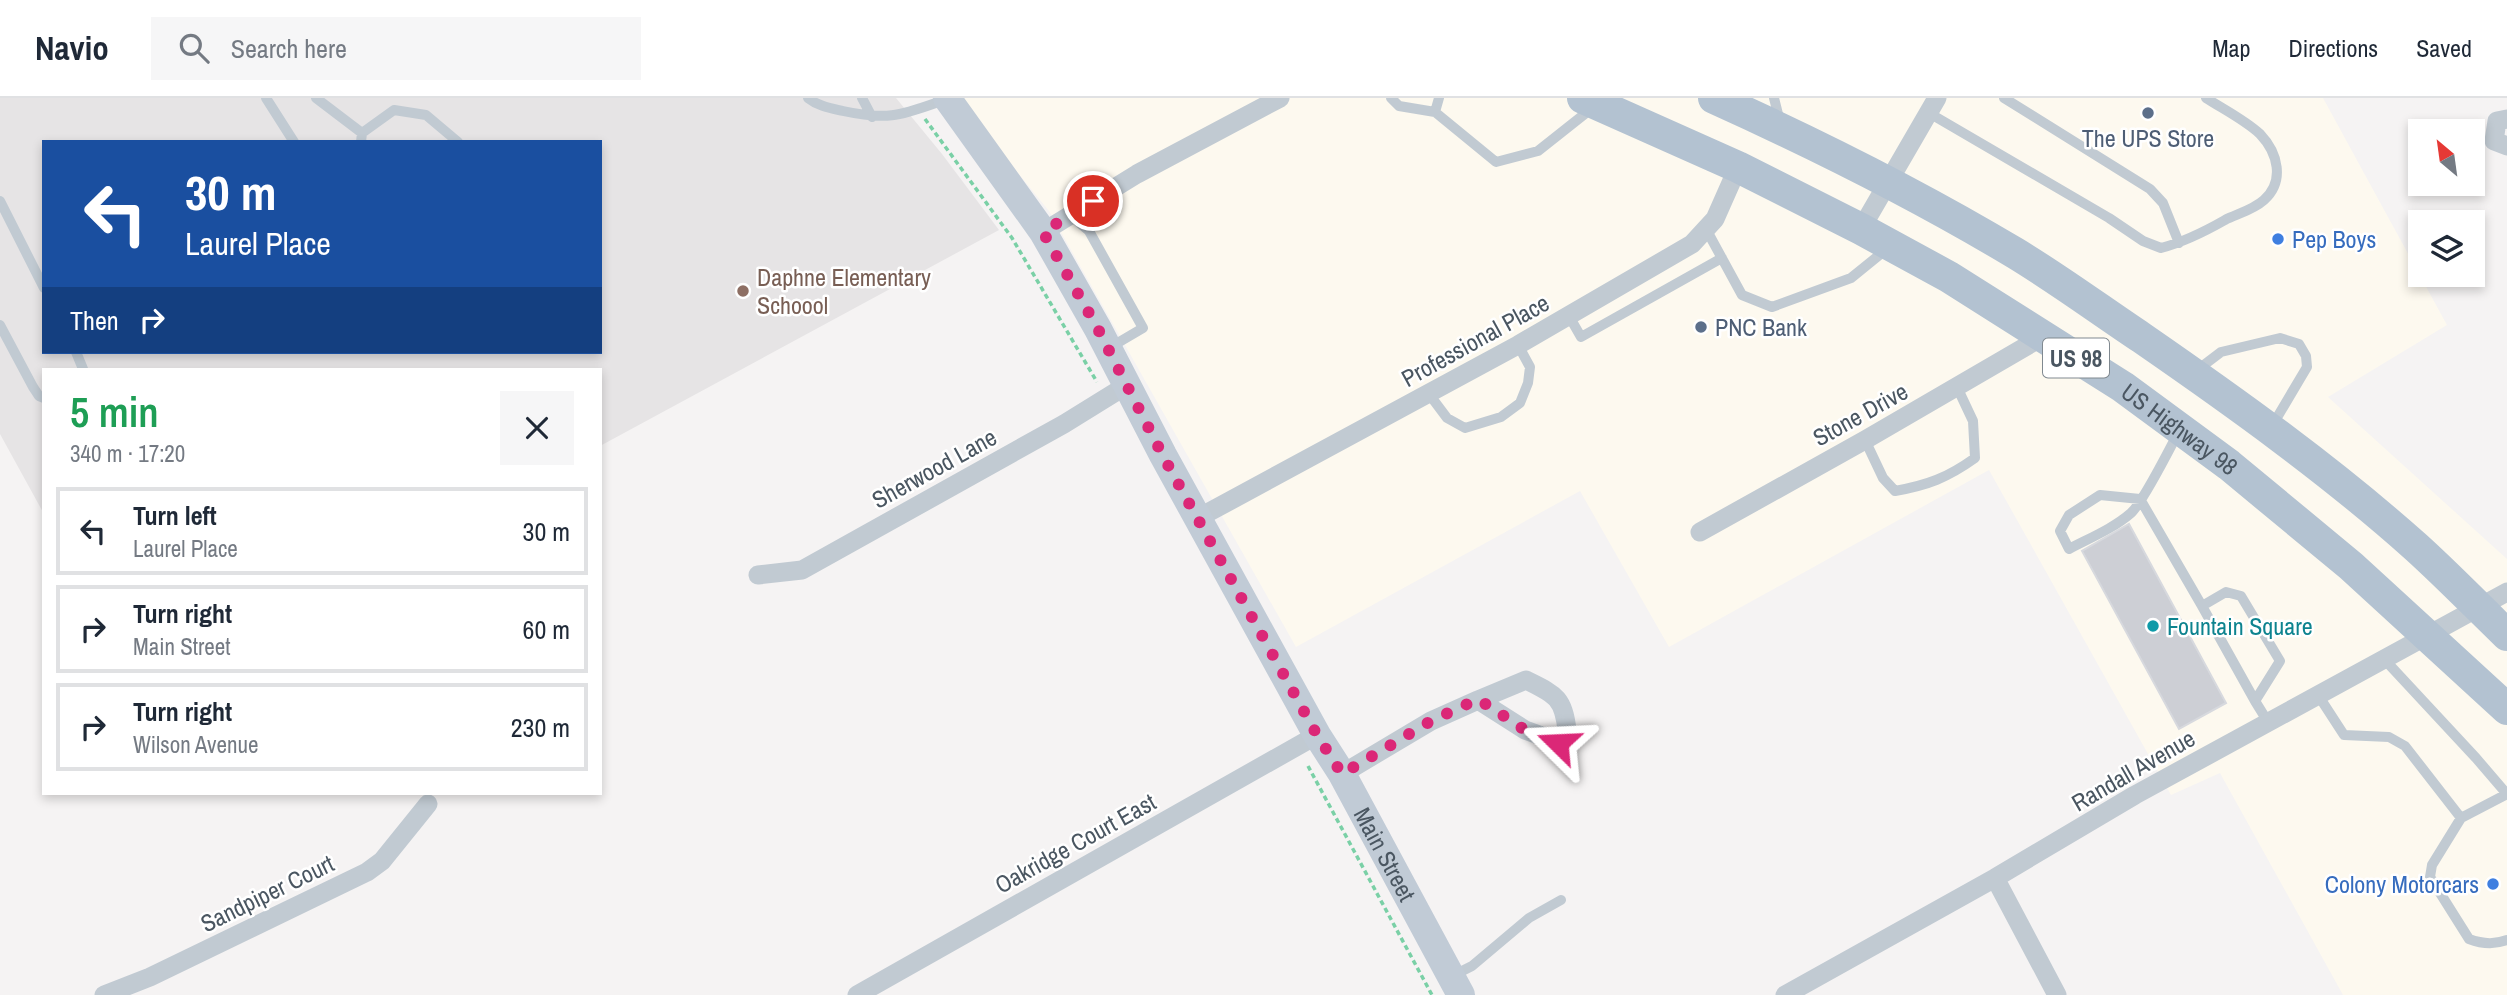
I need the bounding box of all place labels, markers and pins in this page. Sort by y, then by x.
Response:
marker: The UPS Store [2140,105,2156,121]
place label: The UPS Store [2082,122,2214,154]
pin [1063,171,1123,231]
place label: Pep Boys [2292,223,2376,255]
marker: Pep Boys [2270,231,2286,247]
place label: Daphne Elementary Schoool [757,261,931,321]
marker: Daphne Elementary Schoool [735,283,751,299]
place label: PNC Bank [1715,311,1807,343]
marker: PNC Bank [1693,319,1709,335]
place label: Fountain Square [2167,610,2313,642]
marker: Fountain Square [2145,618,2161,634]
place label: Colony Motorcars [2325,868,2479,900]
marker: Colony Motorcars [2485,876,2501,892]

